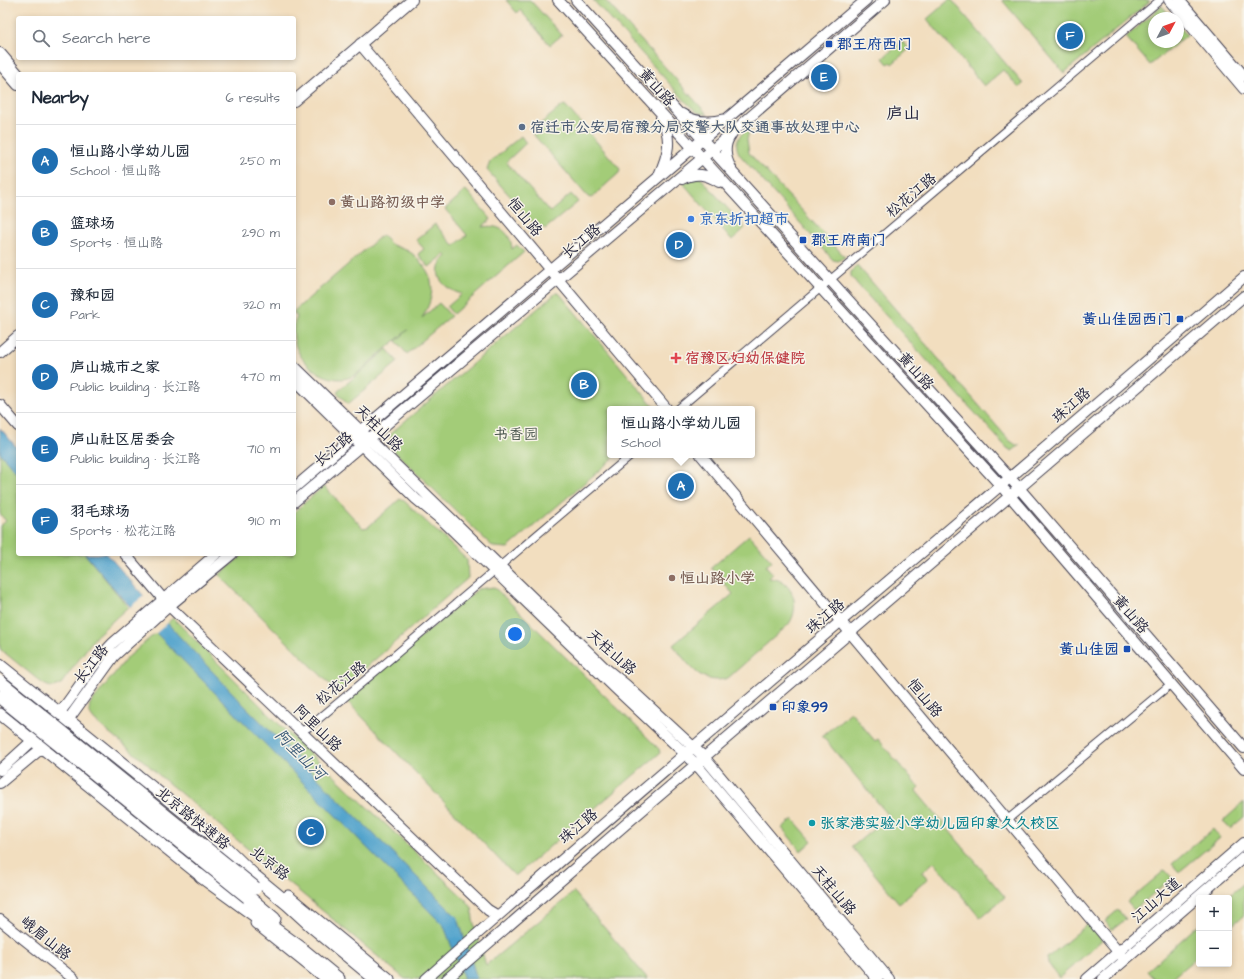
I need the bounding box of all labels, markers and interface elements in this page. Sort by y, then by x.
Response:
north arrow [1148,12,1184,48]
search box [16,16,296,60]
pin: F [1057,21,1083,51]
icon: search [30,27,52,49]
text: Search here [62,28,151,49]
place label: 郡王府西门 [837,34,912,55]
marker: 郡王府西门 [824,39,834,49]
pin: E [811,62,837,92]
street label: 黄山路 [634,64,679,111]
text: Nearby [32,86,89,110]
text: 6 results [225,89,280,107]
district label: 庐山 [886,102,920,126]
place label: 宿迁市公安局宿豫分局交警大队交通事故处理中心 [530,117,860,138]
marker: 宿迁市公安局宿豫分局交警大队交通事故处理中心 [517,122,527,132]
text: 恒山路小学幼儿园 [70,141,190,162]
text: A [41,152,49,170]
text: 250 m [240,152,280,170]
text: School · 恒山路 [70,162,161,180]
street label: 松花江路 [882,168,941,223]
place label: 黄山路初级中学 [340,192,445,213]
street label: 恒山路 [502,193,547,241]
marker: 黄山路初级中学 [327,197,337,207]
place label: 京东折扣超市 [699,209,789,230]
text: 篮球场 [70,213,115,234]
marker: 京东折扣超市 [686,214,696,224]
street label: 长江路 [557,219,605,264]
text: B [40,224,50,242]
text: 290 m [242,224,280,242]
pin: D [666,230,692,260]
place label: 郡王府南门 [811,230,886,251]
text: Sports · 恒山路 [70,234,163,252]
marker: 郡王府南门 [798,235,808,245]
text: 豫和园 [70,285,115,306]
text: C [40,296,50,314]
text: 320 m [242,296,280,314]
text: Park [70,306,100,324]
place label: 黄山佳园西门 [1082,309,1172,330]
marker: 黄山佳园西门 [1175,314,1185,324]
place label: 宿豫区妇幼保健院 [685,348,805,369]
street label: 黄山路 [893,348,938,395]
marker: 宿豫区妇幼保健院 [670,352,682,364]
text: 庐山城市之家 [70,357,160,378]
text: D [41,368,49,386]
text: 470 m [240,368,280,386]
pin: B [571,370,597,400]
text: Public building · 长江路 [70,378,201,396]
street label: 珠江路 [1047,383,1095,428]
street label: 天柱山路 [350,400,408,457]
popup [607,406,755,458]
text: 恒山路小学幼儿园 [621,413,741,434]
park label: 书香园 [493,424,539,445]
street label: 长江路 [309,427,357,472]
text: 庐山社区居委会 [70,429,175,450]
text: School [621,434,661,452]
text: E [41,440,49,458]
text: 710 m [247,440,280,458]
text: Public building · 长江路 [70,450,201,468]
pin: A [668,471,694,501]
text: 羽毛球场 [70,501,130,522]
text: F [40,512,50,530]
text: 910 m [247,512,280,530]
text: Sports · 松花江路 [70,522,176,540]
place label: 恒山路小学 [680,568,755,589]
marker: 恒山路小学 [667,573,677,583]
street label: 黄山路 [1108,590,1153,638]
street label: 珠江路 [801,594,849,639]
your location [505,624,525,644]
street label: 天柱山路 [582,624,641,680]
place label: 黄山佳园 [1059,639,1119,660]
street label: 长江路 [69,640,114,689]
marker: 黄山佳园 [1122,644,1132,654]
street label: 松花江路 [311,656,371,710]
street label: 恒山路 [902,674,947,722]
place label: 印象99 [781,697,829,718]
street label: 阿里山路 [289,700,347,757]
marker: 印象99 [768,702,778,712]
water label: 阿里山河 [270,724,333,787]
street label: 北京路快速路 [151,782,234,855]
street label: 珠江路 [554,804,602,849]
place label: 张家港实验小学幼儿园印象久久校区 [820,813,1060,834]
pin: C [298,817,324,847]
marker: 张家港实验小学幼儿园印象久久校区 [807,818,817,828]
street label: 北京路 [246,841,294,886]
street label: 天柱山路 [806,861,861,920]
street label: 江山大道 [1127,873,1186,928]
map controls [1196,895,1232,967]
button: + [1196,895,1232,931]
street label: 峨眉山路 [16,911,76,965]
button: − [1196,931,1232,967]

